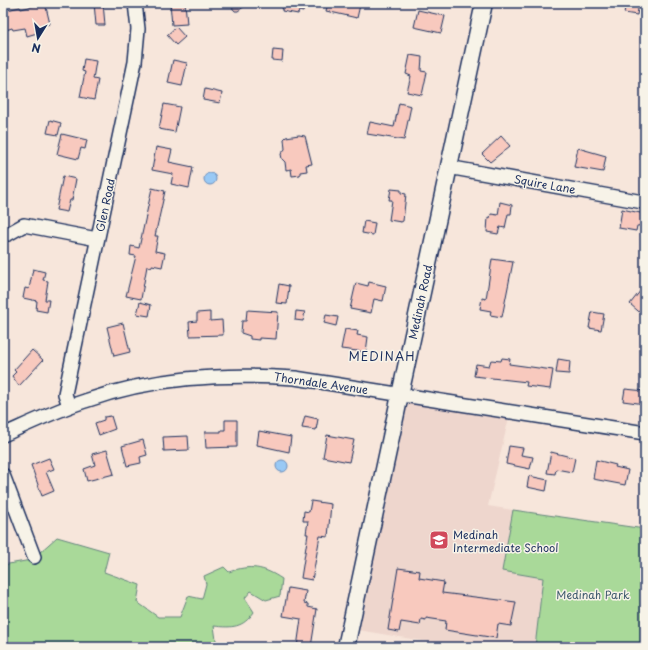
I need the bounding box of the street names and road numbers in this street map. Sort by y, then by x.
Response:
street label: Squire Lane [513,170,577,198]
street label: Glen Road [91,177,119,233]
street label: Medinah Road [404,263,436,341]
street label: Thorndale Avenue [273,368,369,398]

